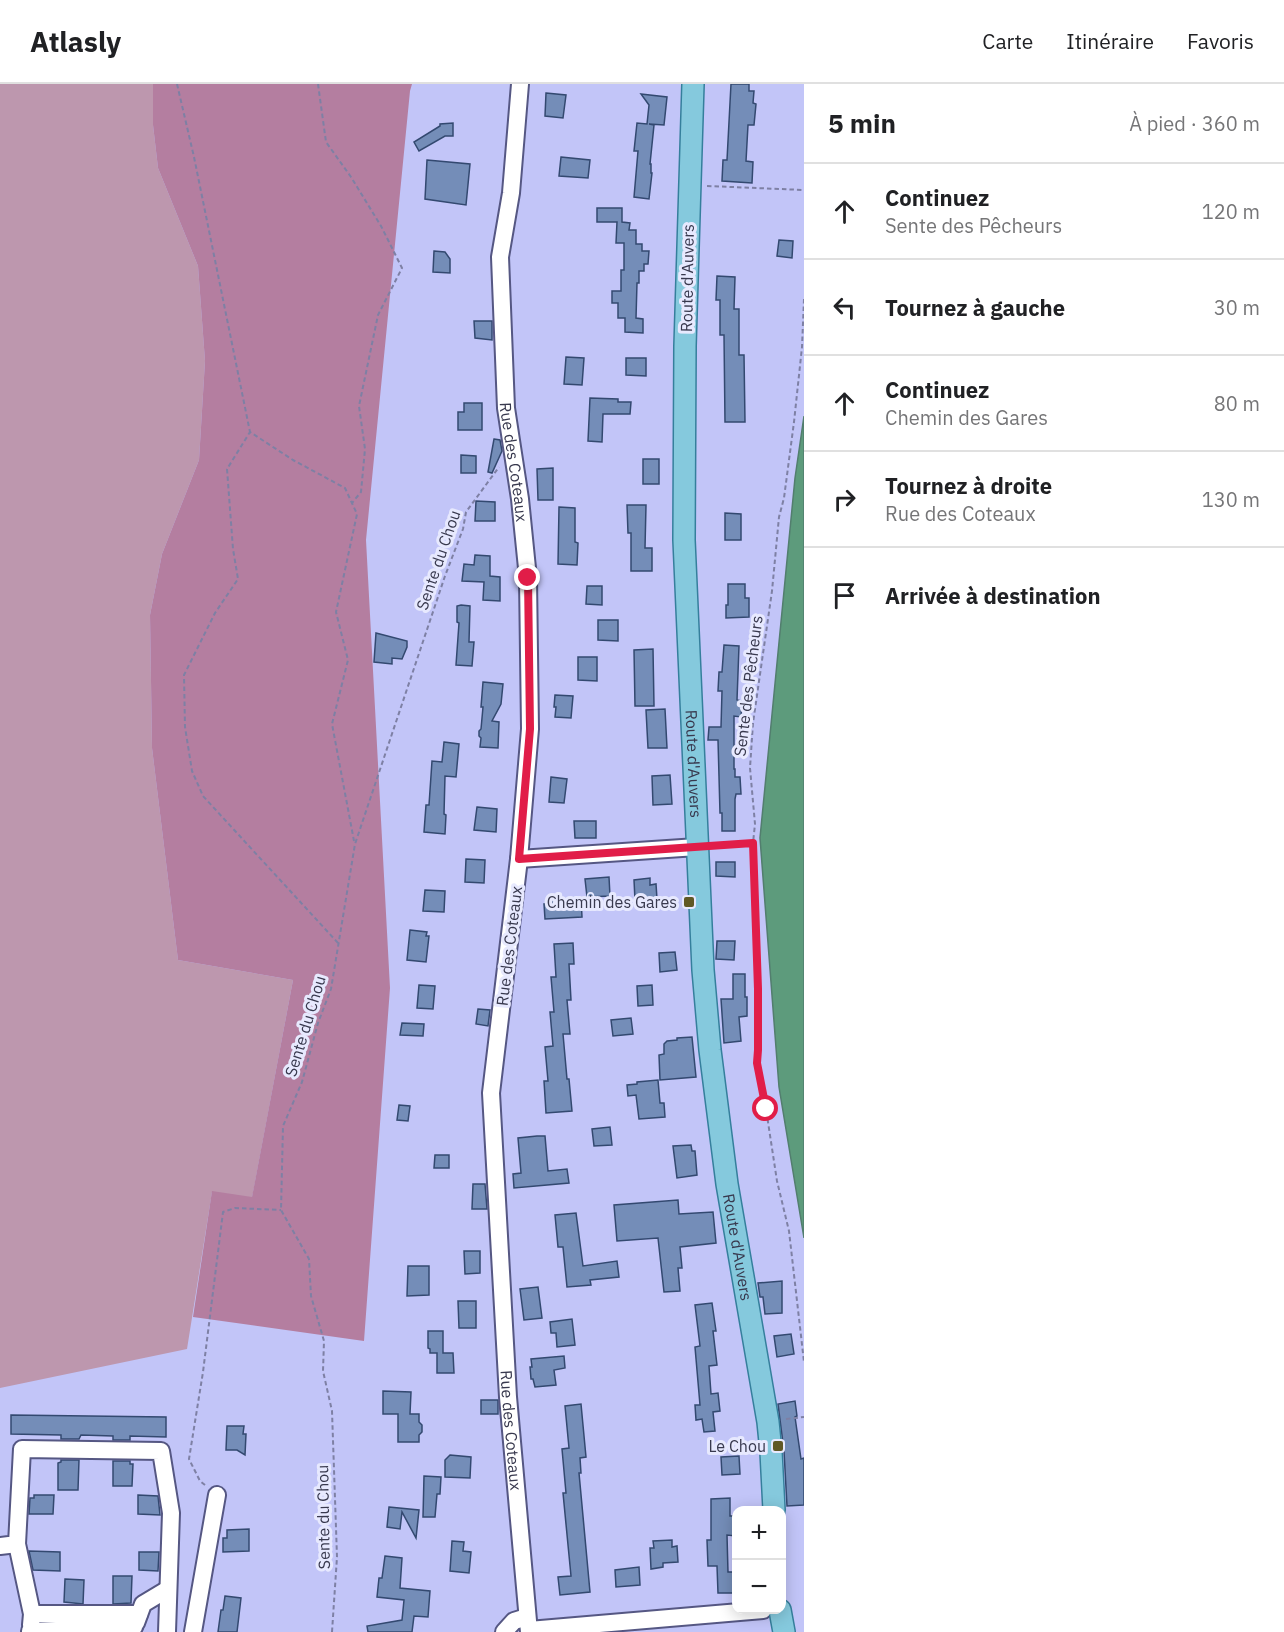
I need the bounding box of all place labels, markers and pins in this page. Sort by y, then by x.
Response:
place label: Chemin des Gares [547,892,677,912]
marker: Chemin des Gares [682,895,696,909]
place label: Le Chou [709,1436,766,1456]
marker: Le Chou [771,1439,785,1453]

